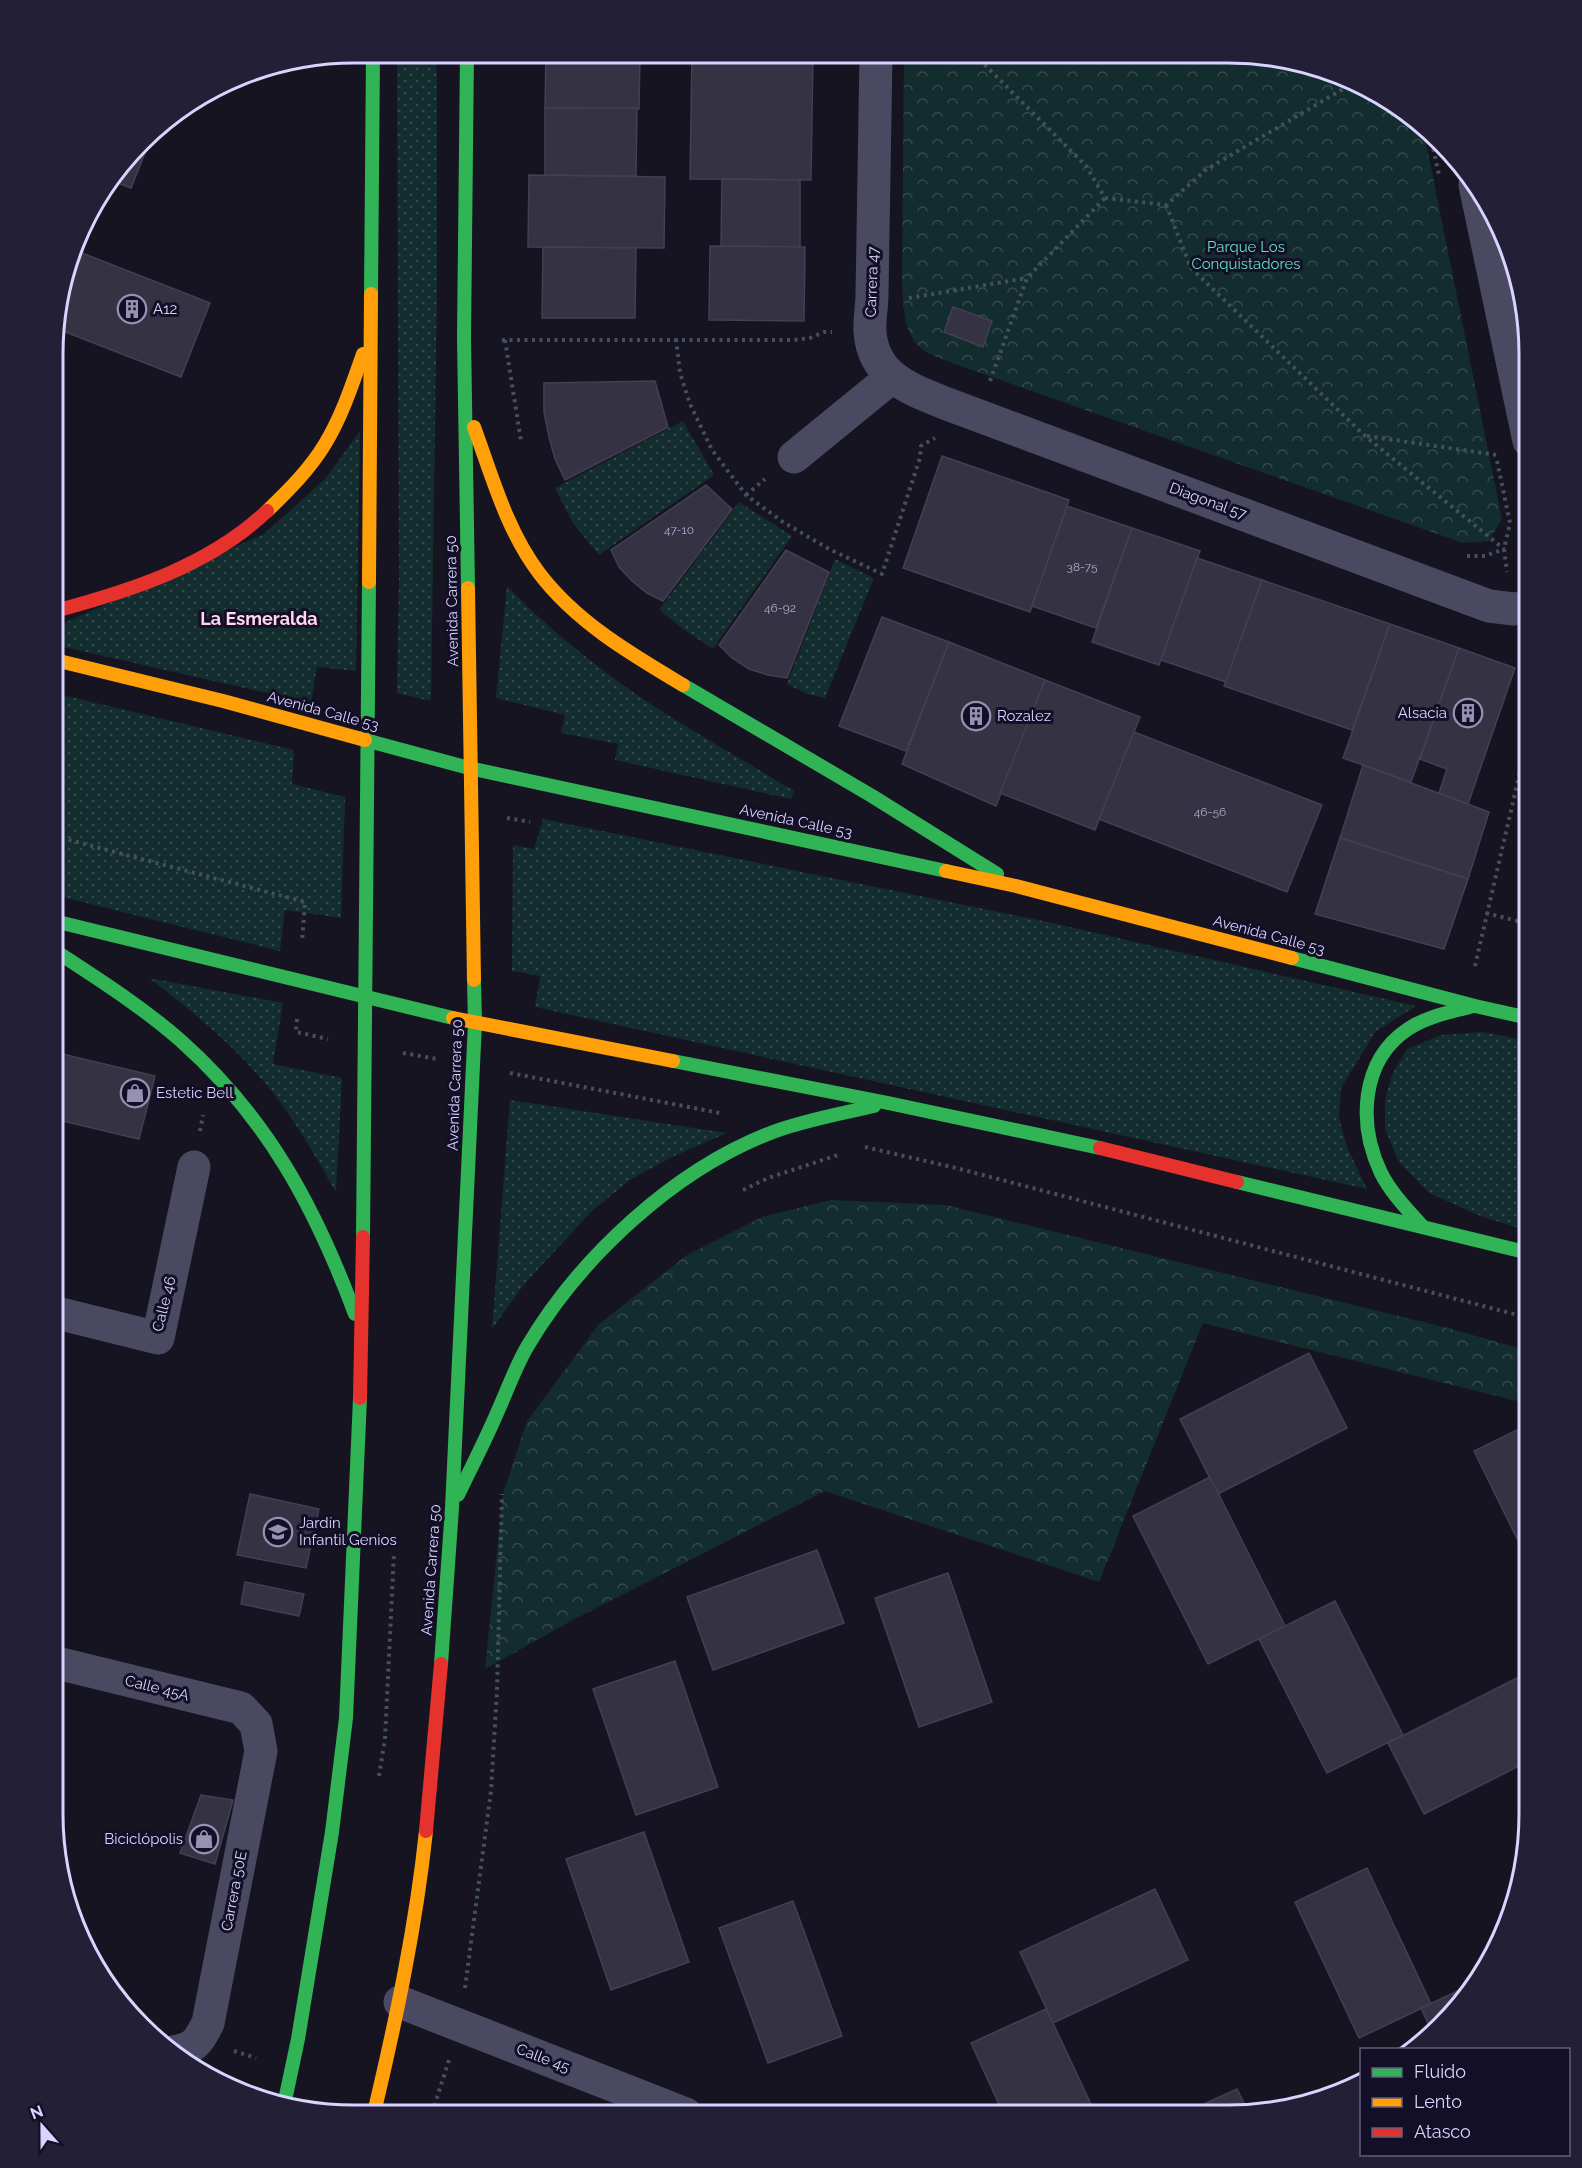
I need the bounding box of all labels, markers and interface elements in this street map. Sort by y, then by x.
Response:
park label: Parque Los Conquistadores [1191,238,1301,273]
street label: Carrera 47 [862,246,882,318]
building icon: A12 [116,293,148,325]
place label: A12 [153,300,178,318]
street label: Diagonal 57 [1167,479,1249,523]
house number: 47-10 [664,523,694,537]
street label: Avenida Carrera 50 [442,535,462,667]
house number: 38-75 [1067,560,1098,574]
house number: 46-92 [764,601,796,615]
district label: La Esmeralda [200,608,318,629]
street label: Avenida Calle 53 [265,687,381,735]
building icon: Alsacia [1452,697,1484,729]
building icon: Rozalez [960,700,992,732]
place label: Alsacia [1398,704,1447,722]
place label: Rozalez [997,707,1051,725]
street label: Avenida Calle 53 [738,800,854,842]
house number: 46-56 [1194,805,1226,819]
street label: Avenida Calle 53 [1211,911,1327,959]
street label: Avenida Carrera 50 [444,1019,466,1151]
shop icon: Estetic Bell [119,1077,151,1109]
place label: Estetic Bell [156,1084,234,1102]
street label: Calle 46 [148,1274,180,1334]
street label: Avenida Carrera 50 [417,1504,445,1636]
place label: Jardín Infantil Genios [299,1514,397,1549]
school or university icon: Jardín Infantil Genios [262,1516,294,1548]
street label: Calle 45A [123,1671,191,1705]
shop icon: Biciclópolis [188,1823,220,1855]
place label: Biciclópolis [104,1830,183,1848]
street label: Carrera 50E [217,1849,251,1933]
street label: Calle 45 [514,2040,572,2076]
legend [1360,2048,1570,2156]
text: Fluido [1414,2061,1466,2082]
text: Lento [1414,2091,1462,2112]
north arrow [12,2096,72,2156]
text: N [28,2101,46,2124]
text: Atasco [1414,2121,1471,2142]

